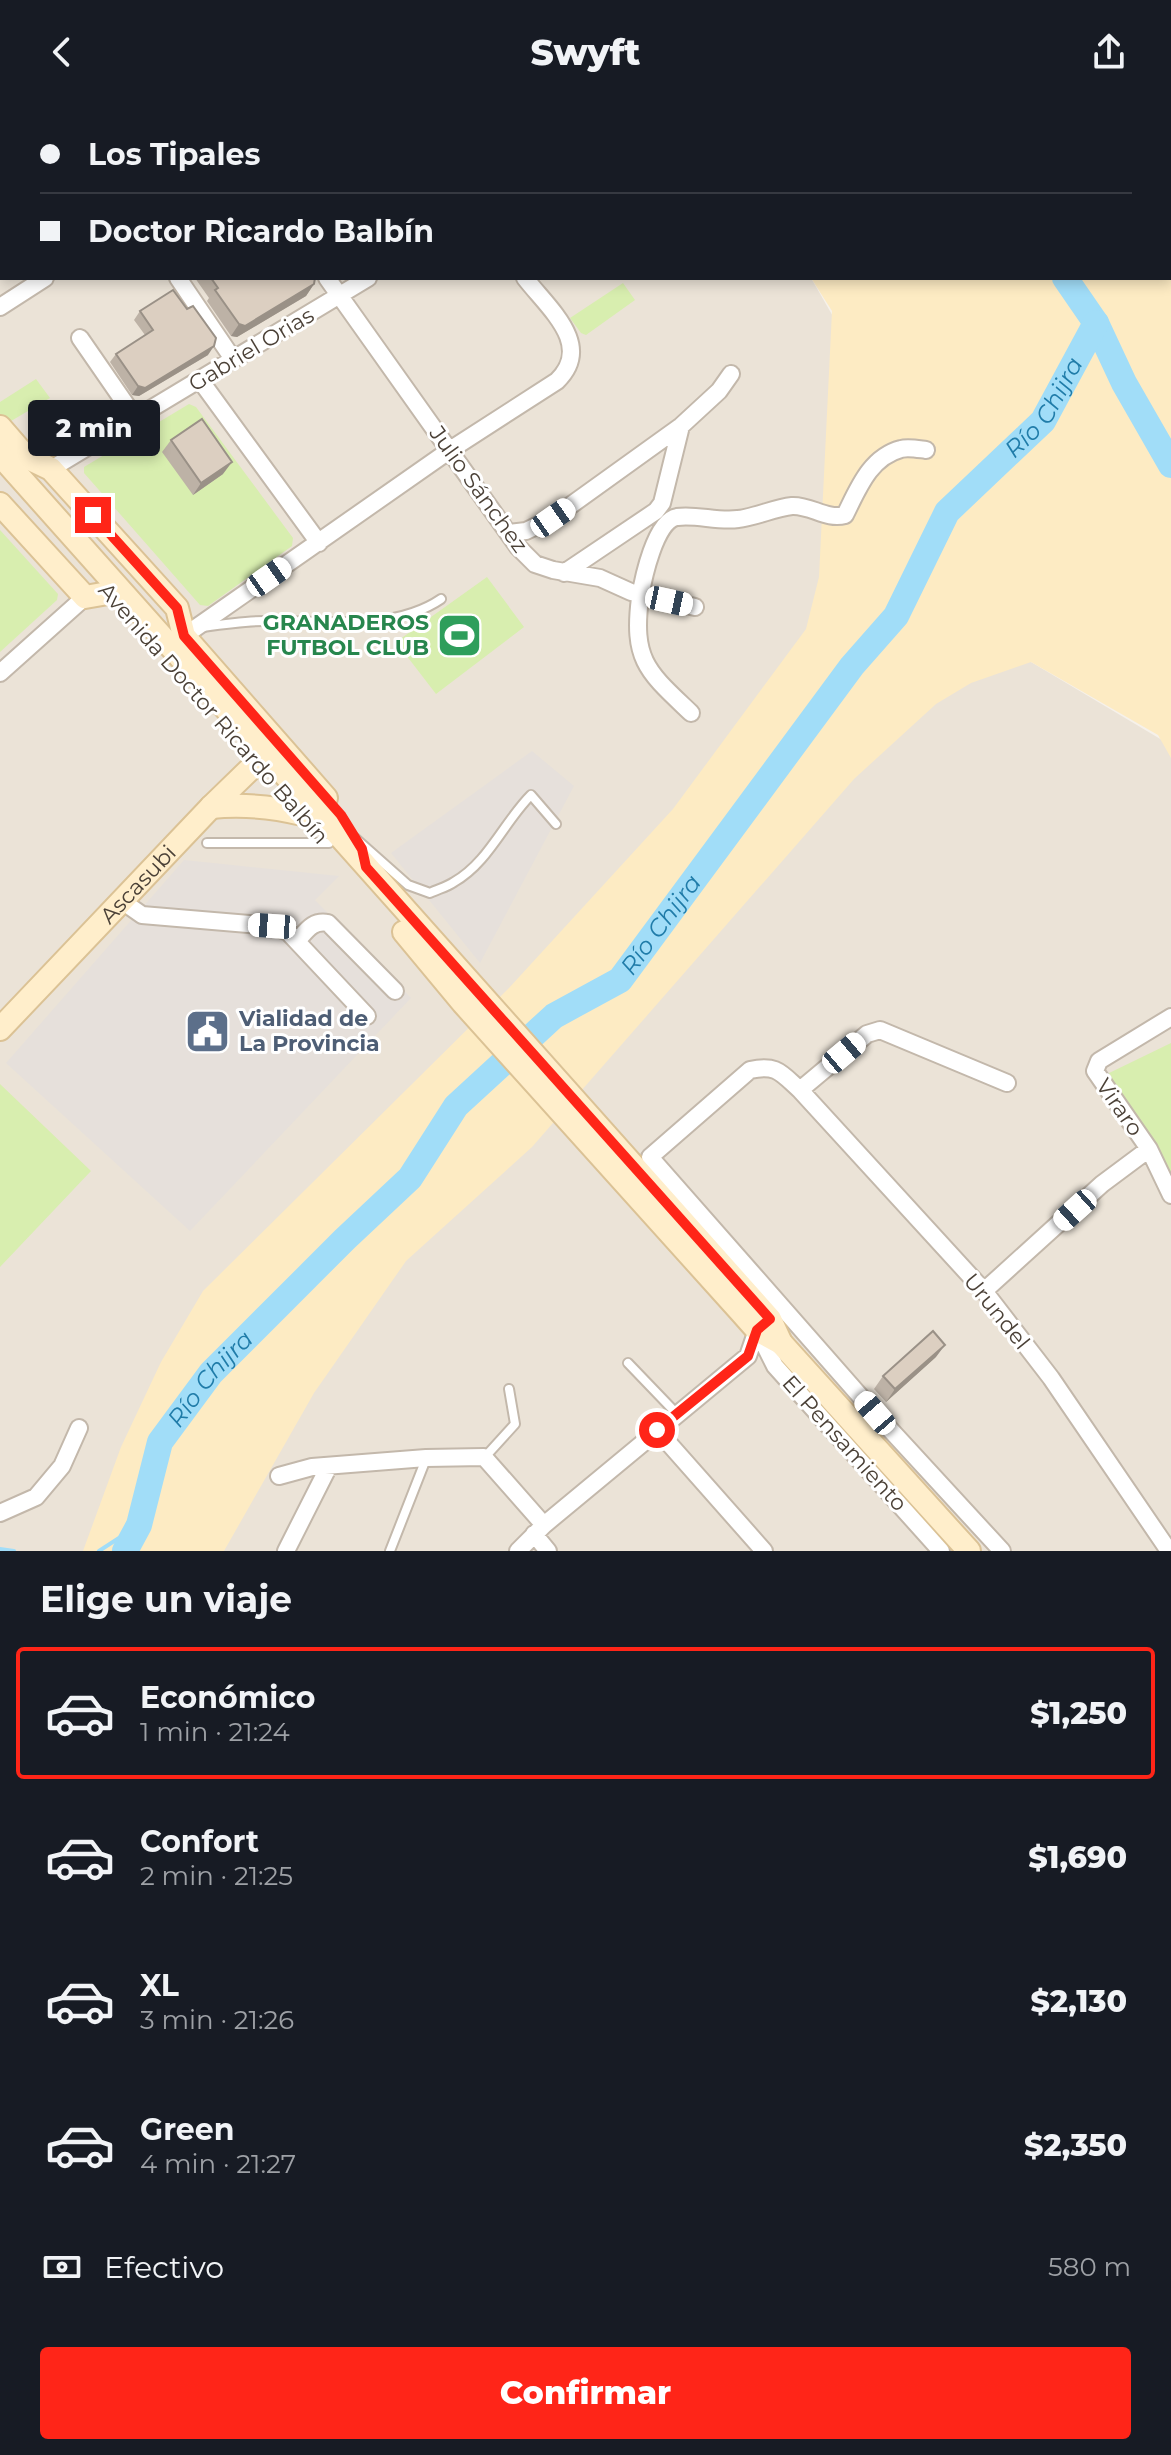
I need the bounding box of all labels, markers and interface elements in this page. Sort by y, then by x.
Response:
icon: back [40,30,84,74]
text: Swyft [531,30,640,74]
icon: share [1087,30,1131,74]
text: Los Tipales [88,136,260,173]
text: Doctor Ricardo Balbín [88,213,434,250]
street label: Gabriel Orias [184,301,319,397]
water label: Río Chijra [999,352,1089,464]
callout: 2 min [27,399,159,455]
text: 2 min [56,412,132,444]
street label: Julio Sánchez [423,420,534,558]
car [526,494,580,542]
route end [75,497,111,533]
car [242,553,296,601]
street label: Avenida Doctor Ricardo Balbín [93,577,334,849]
car [643,584,695,618]
place label: GRANADEROS FUTBOL CLUB [263,609,429,661]
sports icon: GRANADEROS FUTBOL CLUB [436,611,484,659]
street label: Ascasubi [95,839,182,929]
water label: Río Chijra [614,869,707,980]
car [247,912,297,940]
place label: Vialidad de La Provincia [238,1005,380,1057]
public building icon: Vialidad de La Provincia [184,1007,232,1055]
car [818,1028,870,1078]
street label: Viraro [1090,1073,1149,1141]
car [1049,1185,1101,1235]
street label: Urundel [958,1268,1035,1355]
water label: Río Chijra [161,1324,259,1432]
street label: El Pensamiento [777,1370,913,1517]
car [850,1387,900,1439]
route start [639,1412,675,1448]
text: Elige un viaje [40,1577,292,1621]
icon: car [44,1677,116,1749]
text: Económico [140,1679,315,1716]
text: $1,250 [1030,1695,1127,1732]
text: 1 min · 21:24 [140,1716,290,1748]
icon: car [44,1821,116,1893]
text: Confort [140,1823,259,1860]
text: $1,690 [1028,1839,1127,1876]
text: 2 min · 21:25 [140,1860,293,1892]
icon: car [44,1965,116,2037]
text: XL [140,1967,179,2004]
text: $2,130 [1031,1983,1127,2020]
text: 3 min · 21:26 [140,2004,294,2036]
icon: car [44,2109,116,2181]
text: Green [140,2111,234,2148]
text: $2,350 [1024,2127,1127,2164]
text: 4 min · 21:27 [140,2148,296,2180]
icon: cash [40,2245,84,2289]
text: Efectivo [104,2249,224,2286]
text: 580 m [1048,2251,1131,2283]
button: Confirmar [40,2347,1131,2439]

